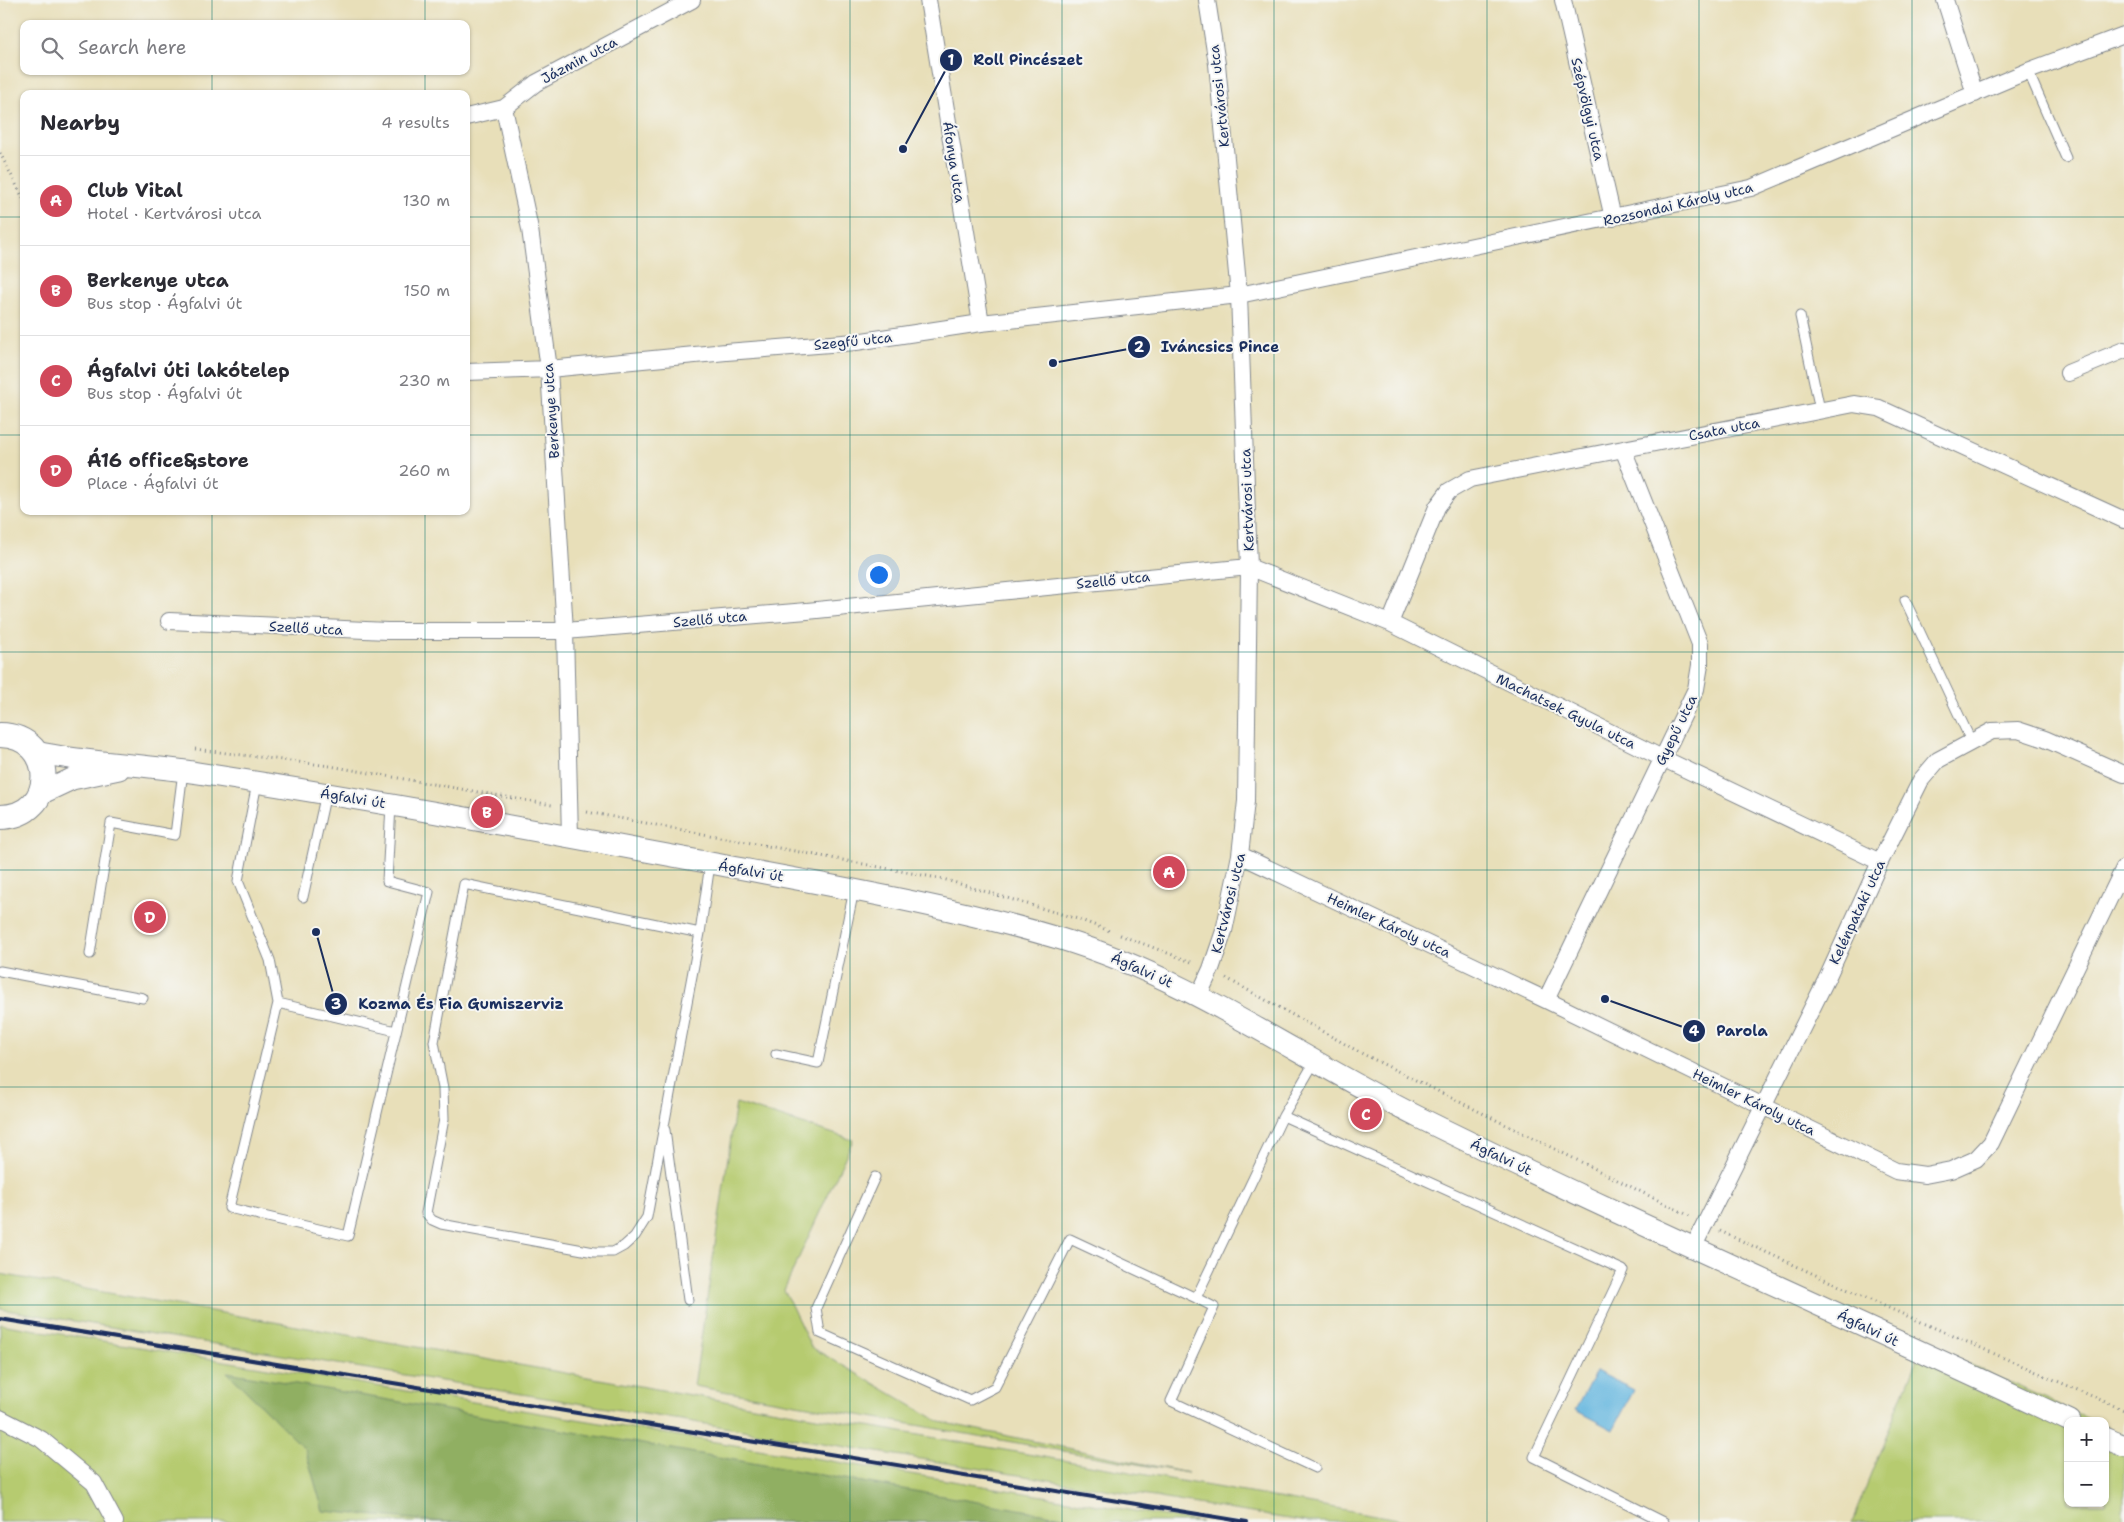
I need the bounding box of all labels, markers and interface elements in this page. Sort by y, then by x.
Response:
search box [20,20,470,75]
street label: Jázmin utca [538,32,620,88]
icon: search [38,34,66,62]
text: Search here [78,35,187,60]
street label: Kertvárosi utca [1205,44,1233,148]
callout: Roll Pincészet [939,45,1093,75]
text: 1 [948,50,955,70]
text: Roll Pincészet [973,50,1083,70]
street label: Szépvölgyi utca [1567,56,1609,162]
text: Nearby [40,109,120,137]
text: 4 results [381,112,450,133]
street label: Áfonya utca [939,120,969,204]
text: Club Vital [87,178,183,203]
street label: Rozsondai Károly utca [1601,178,1755,230]
text: A [50,190,62,211]
text: 130 m [403,190,450,211]
text: Hotel · Kertvárosi utca [87,203,261,224]
text: Berkenye utca [87,268,229,293]
text: B [51,280,61,301]
text: 150 m [403,280,450,301]
text: Bus stop · Ágfalvi út [87,293,243,314]
street label: Szegfű utca [813,328,893,354]
callout: Iváncsics Pince [1126,332,1290,362]
text: 2 [1134,337,1145,357]
text: Iváncsics Pince [1161,337,1279,357]
text: Ágfalvi úti lakótelep [87,358,290,383]
street label: Berkenye utca [539,362,563,459]
text: C [51,370,61,391]
text: 230 m [398,370,450,391]
text: Bus stop · Ágfalvi út [87,383,243,404]
street label: Csata utca [1687,413,1761,445]
text: Á16 office&store [87,448,249,473]
street label: Kertvárosi utca [1236,448,1258,552]
text: D [50,460,62,481]
text: 260 m [398,460,450,481]
text: Place · Ágfalvi út [87,473,219,494]
your location [866,562,892,588]
street label: Szellő utca [1075,567,1151,593]
street label: Szellő utca [672,607,748,631]
street label: Szellő utca [269,617,344,639]
street label: Machatsek Gyula utca [1493,669,1639,753]
street label: Gyepű utca [1651,691,1701,768]
street label: Ágfalvi út [319,784,387,812]
pin: B [471,793,503,831]
street label: Kertvárosi utca [1207,851,1249,955]
pin: A [1153,853,1185,891]
street label: Ágfalvi út [717,856,785,886]
street label: Kelénpataki utca [1825,857,1889,967]
street label: Heimler Károly utca [1324,888,1454,962]
pin: D [134,898,166,936]
street label: Ágfalvi út [1108,948,1176,992]
callout: Kozma És Fia Gumiszerviz [323,989,574,1019]
text: Kozma És Fia Gumiszerviz [358,993,564,1014]
text: 3 [331,994,341,1014]
callout: Parola [1681,1016,1778,1046]
text: 4 [1689,1021,1700,1041]
text: Parola [1716,1021,1769,1041]
street label: Heimler Károly utca [1690,1064,1819,1140]
pin: C [1350,1095,1382,1133]
street label: Ágfalvi út [1467,1135,1535,1179]
street label: Ágfalvi út [1834,1306,1902,1350]
map controls [2064,1417,2109,1507]
button: + [2064,1417,2109,1462]
button: − [2064,1462,2109,1507]

